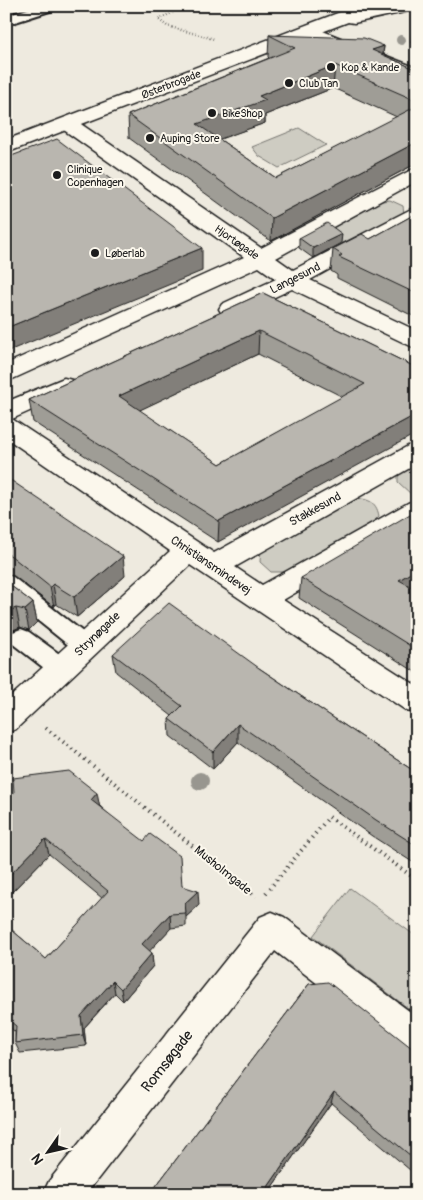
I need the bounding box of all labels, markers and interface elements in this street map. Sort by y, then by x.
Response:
marker: Kop & Kande [325,61,337,73]
place label: Kop & Kande [341,61,400,74]
street label: Østerbrogade [140,67,203,102]
marker: Club Tan [283,77,295,89]
place label: Club Tan [299,77,338,90]
marker: BikeShop [206,107,218,119]
place label: BikeShop [222,107,263,120]
marker: Auping Store [144,132,156,144]
place label: Auping Store [160,132,220,145]
place label: Clinique Copenhagen [67,163,124,189]
marker: Clinique Copenhagen [51,169,63,181]
street label: Hjortøgade [212,222,262,263]
marker: Løberlab [89,247,101,259]
place label: Løberlab [105,247,145,260]
street label: Langesund [268,259,323,298]
street label: Stakkesund [287,489,344,530]
street label: Christiansmindevej [167,533,254,598]
street label: Strynøgade [71,609,123,660]
street label: Musholmgade [191,843,254,898]
street label: Romsøgade [137,1026,198,1096]
north arrow [22,1128,72,1178]
text: N [28,1150,47,1168]

